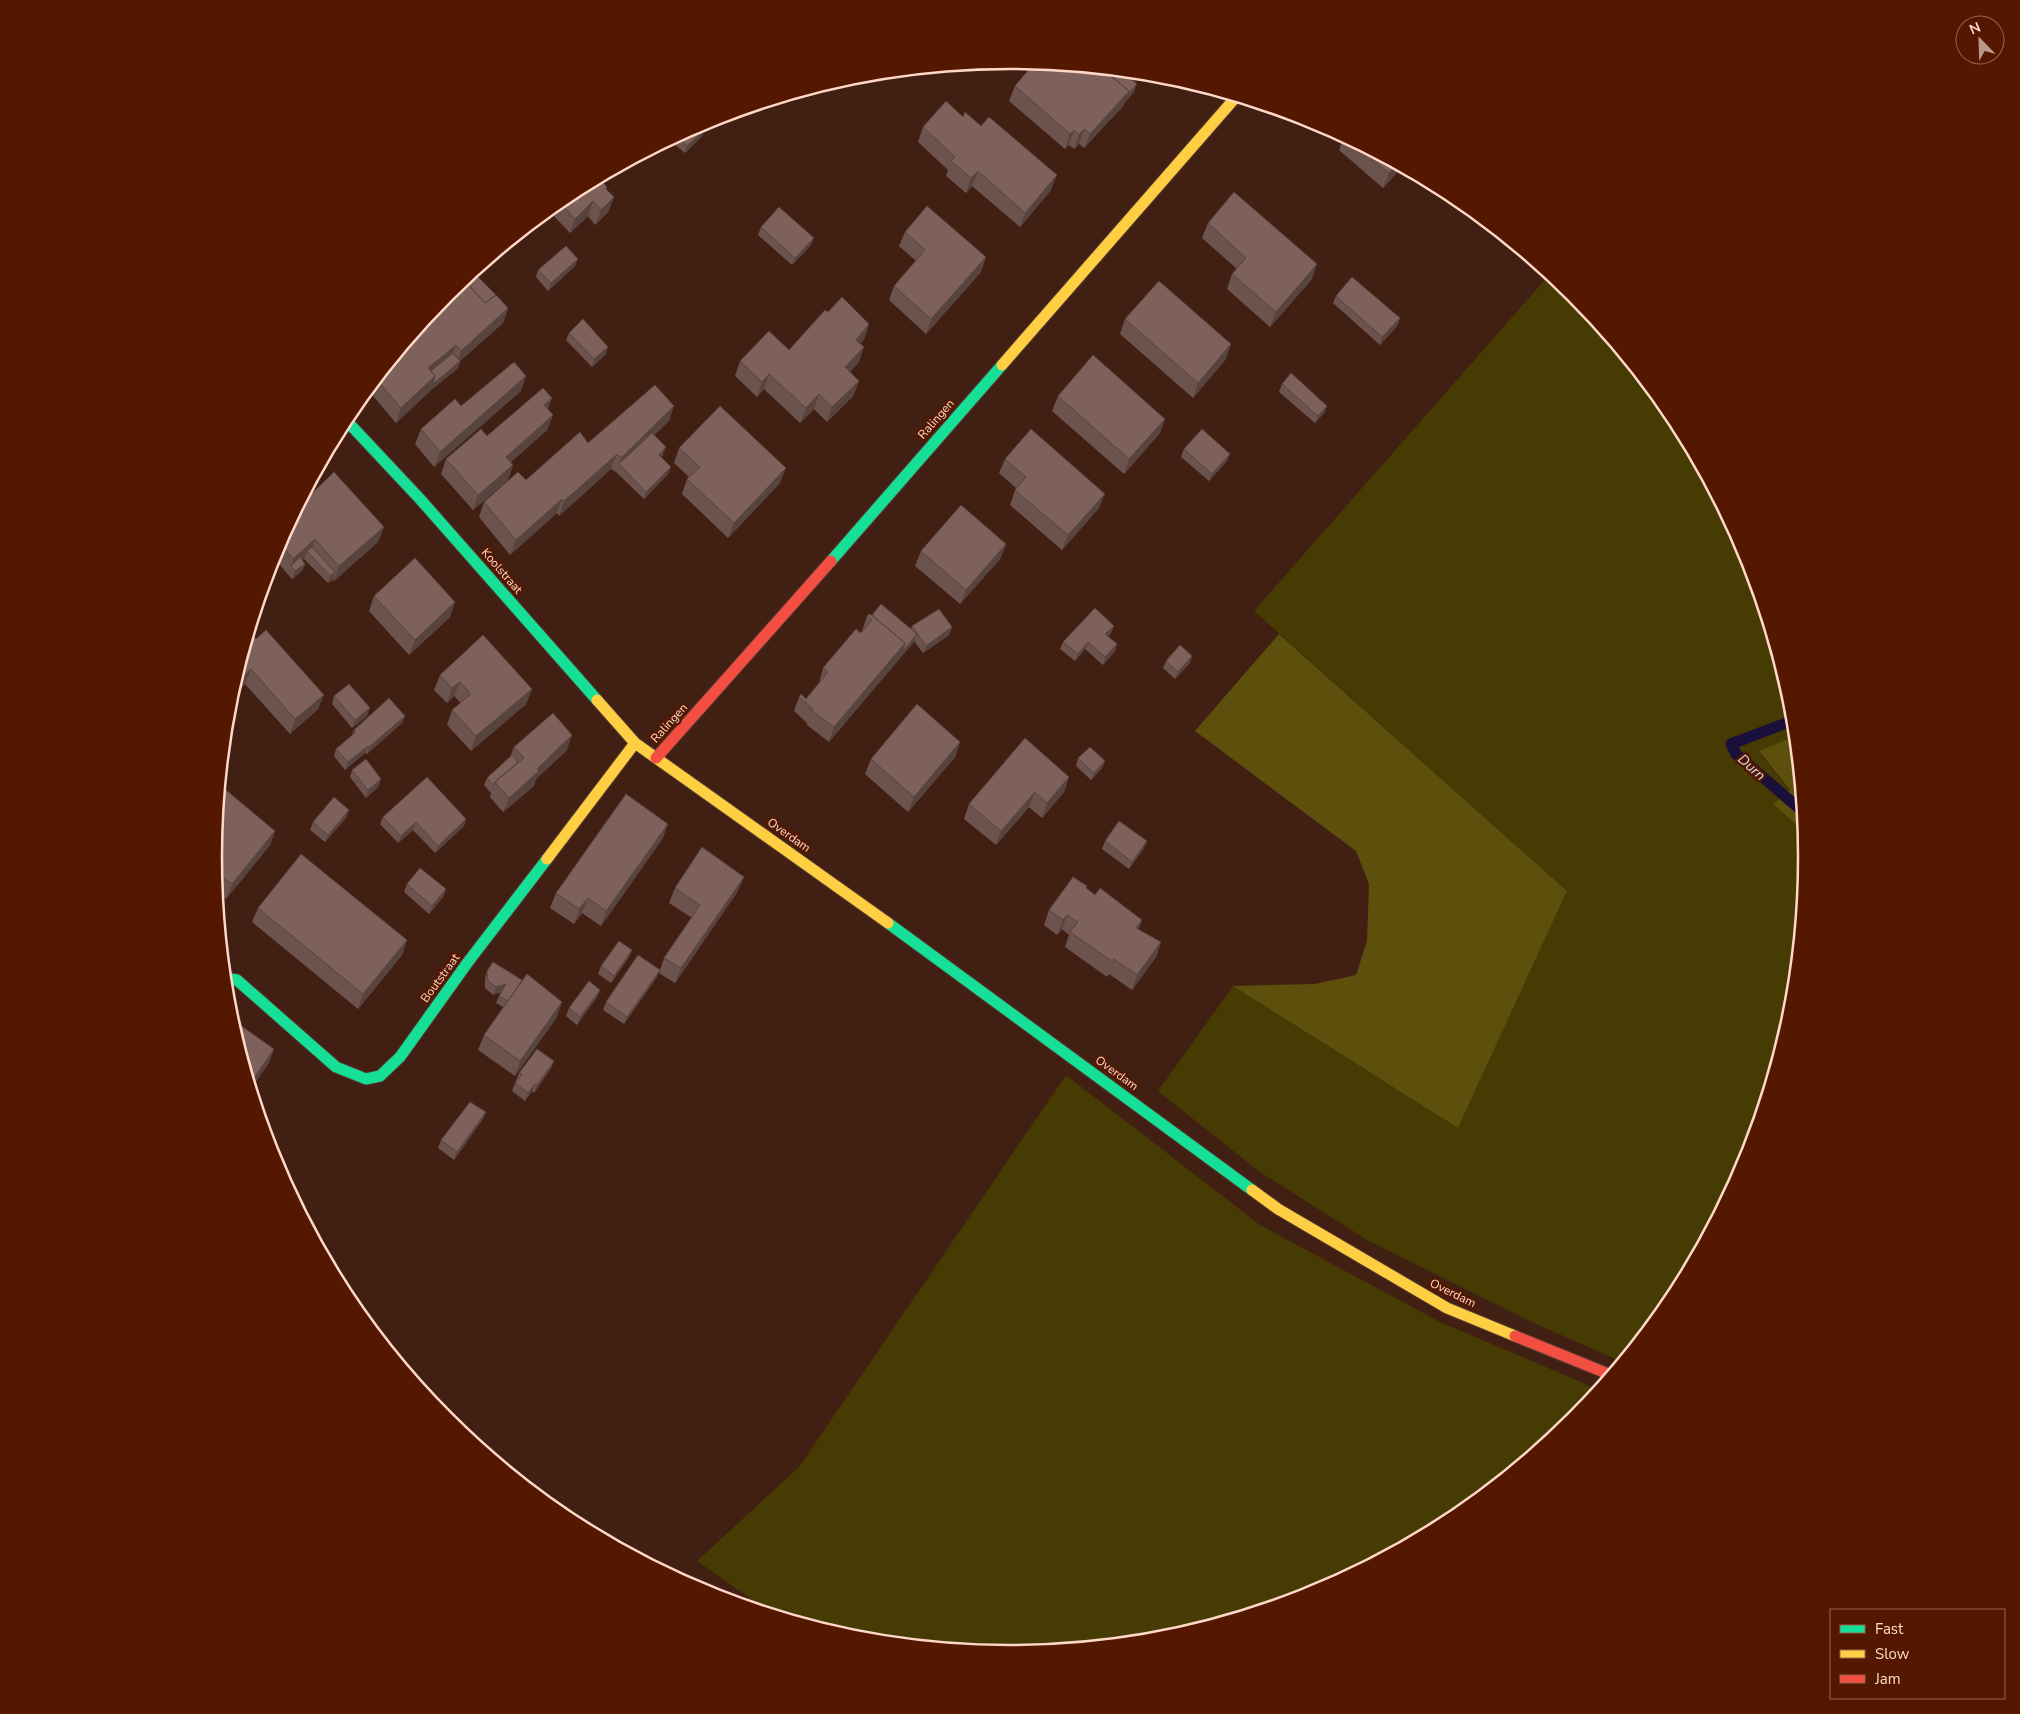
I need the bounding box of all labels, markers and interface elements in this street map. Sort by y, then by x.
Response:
north arrow [1955,15,2005,65]
text: N [1967,18,1984,39]
street label: Ralingen [914,396,958,442]
street label: Koolstraat [478,545,527,598]
street label: Ralingen [647,700,691,746]
water label: Durn [1734,750,1770,785]
street label: Overdam [764,814,814,856]
street label: Boutstraat [417,950,464,1006]
street label: Overdam [1092,1052,1142,1094]
street label: Overdam [1427,1275,1479,1311]
legend [1830,1609,2005,1699]
text: Fast [1875,1619,1904,1639]
text: Slow [1875,1644,1910,1664]
text: Jam [1874,1669,1901,1689]

